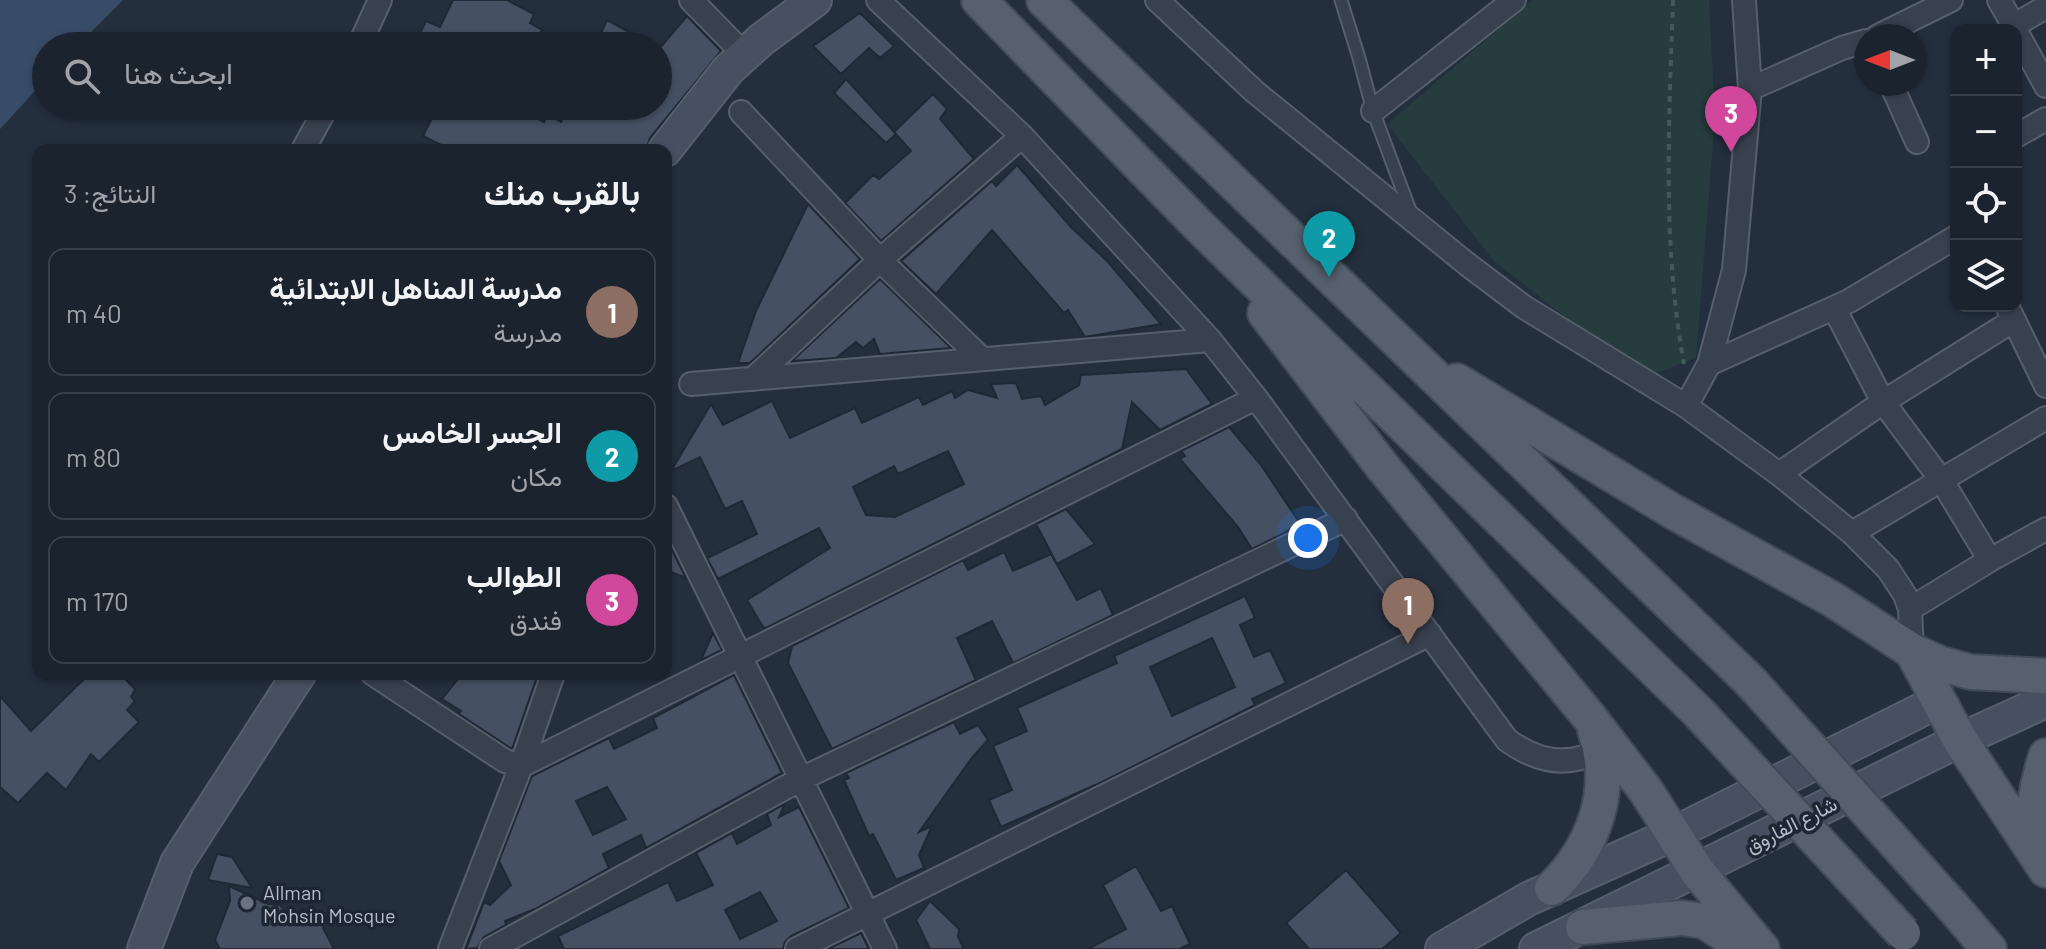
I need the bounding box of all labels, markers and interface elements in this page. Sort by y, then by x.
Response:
north arrow [1854,24,1926,96]
map controls [1950,24,2022,312]
button: + [1950,24,2022,96]
search box [32,32,672,120]
icon: search [60,54,104,98]
text: ابحث هنا [124,54,233,90]
pin: 3 [1705,86,1757,152]
button: − [1950,96,2022,168]
button: locate [1950,168,2022,240]
text: بالقرب منك [484,171,640,212]
text: النتائج: 3 [64,177,156,208]
pin: 2 [1303,211,1355,277]
button: layers [1950,240,2022,312]
text: مدرسة المناهل الابتدائية [269,269,562,305]
text: 40 m [66,297,122,328]
text: 1 [607,297,617,328]
text: مدرسة [493,316,562,347]
text: الجسر الخامس [382,413,562,449]
text: 80 m [66,441,121,472]
text: 2 [605,441,619,472]
text: مكان [510,460,562,491]
your location [1288,518,1328,558]
text: الطوالب [466,557,562,593]
pin: 1 [1382,578,1434,644]
text: 170 m [66,585,129,616]
text: 3 [605,585,619,616]
text: فندق [510,604,562,635]
street label: شارع الفاروق [1741,791,1842,860]
place label: Allman Mohsin Mosque [263,880,396,927]
marker: Allman Mohsin Mosque [238,894,256,912]

